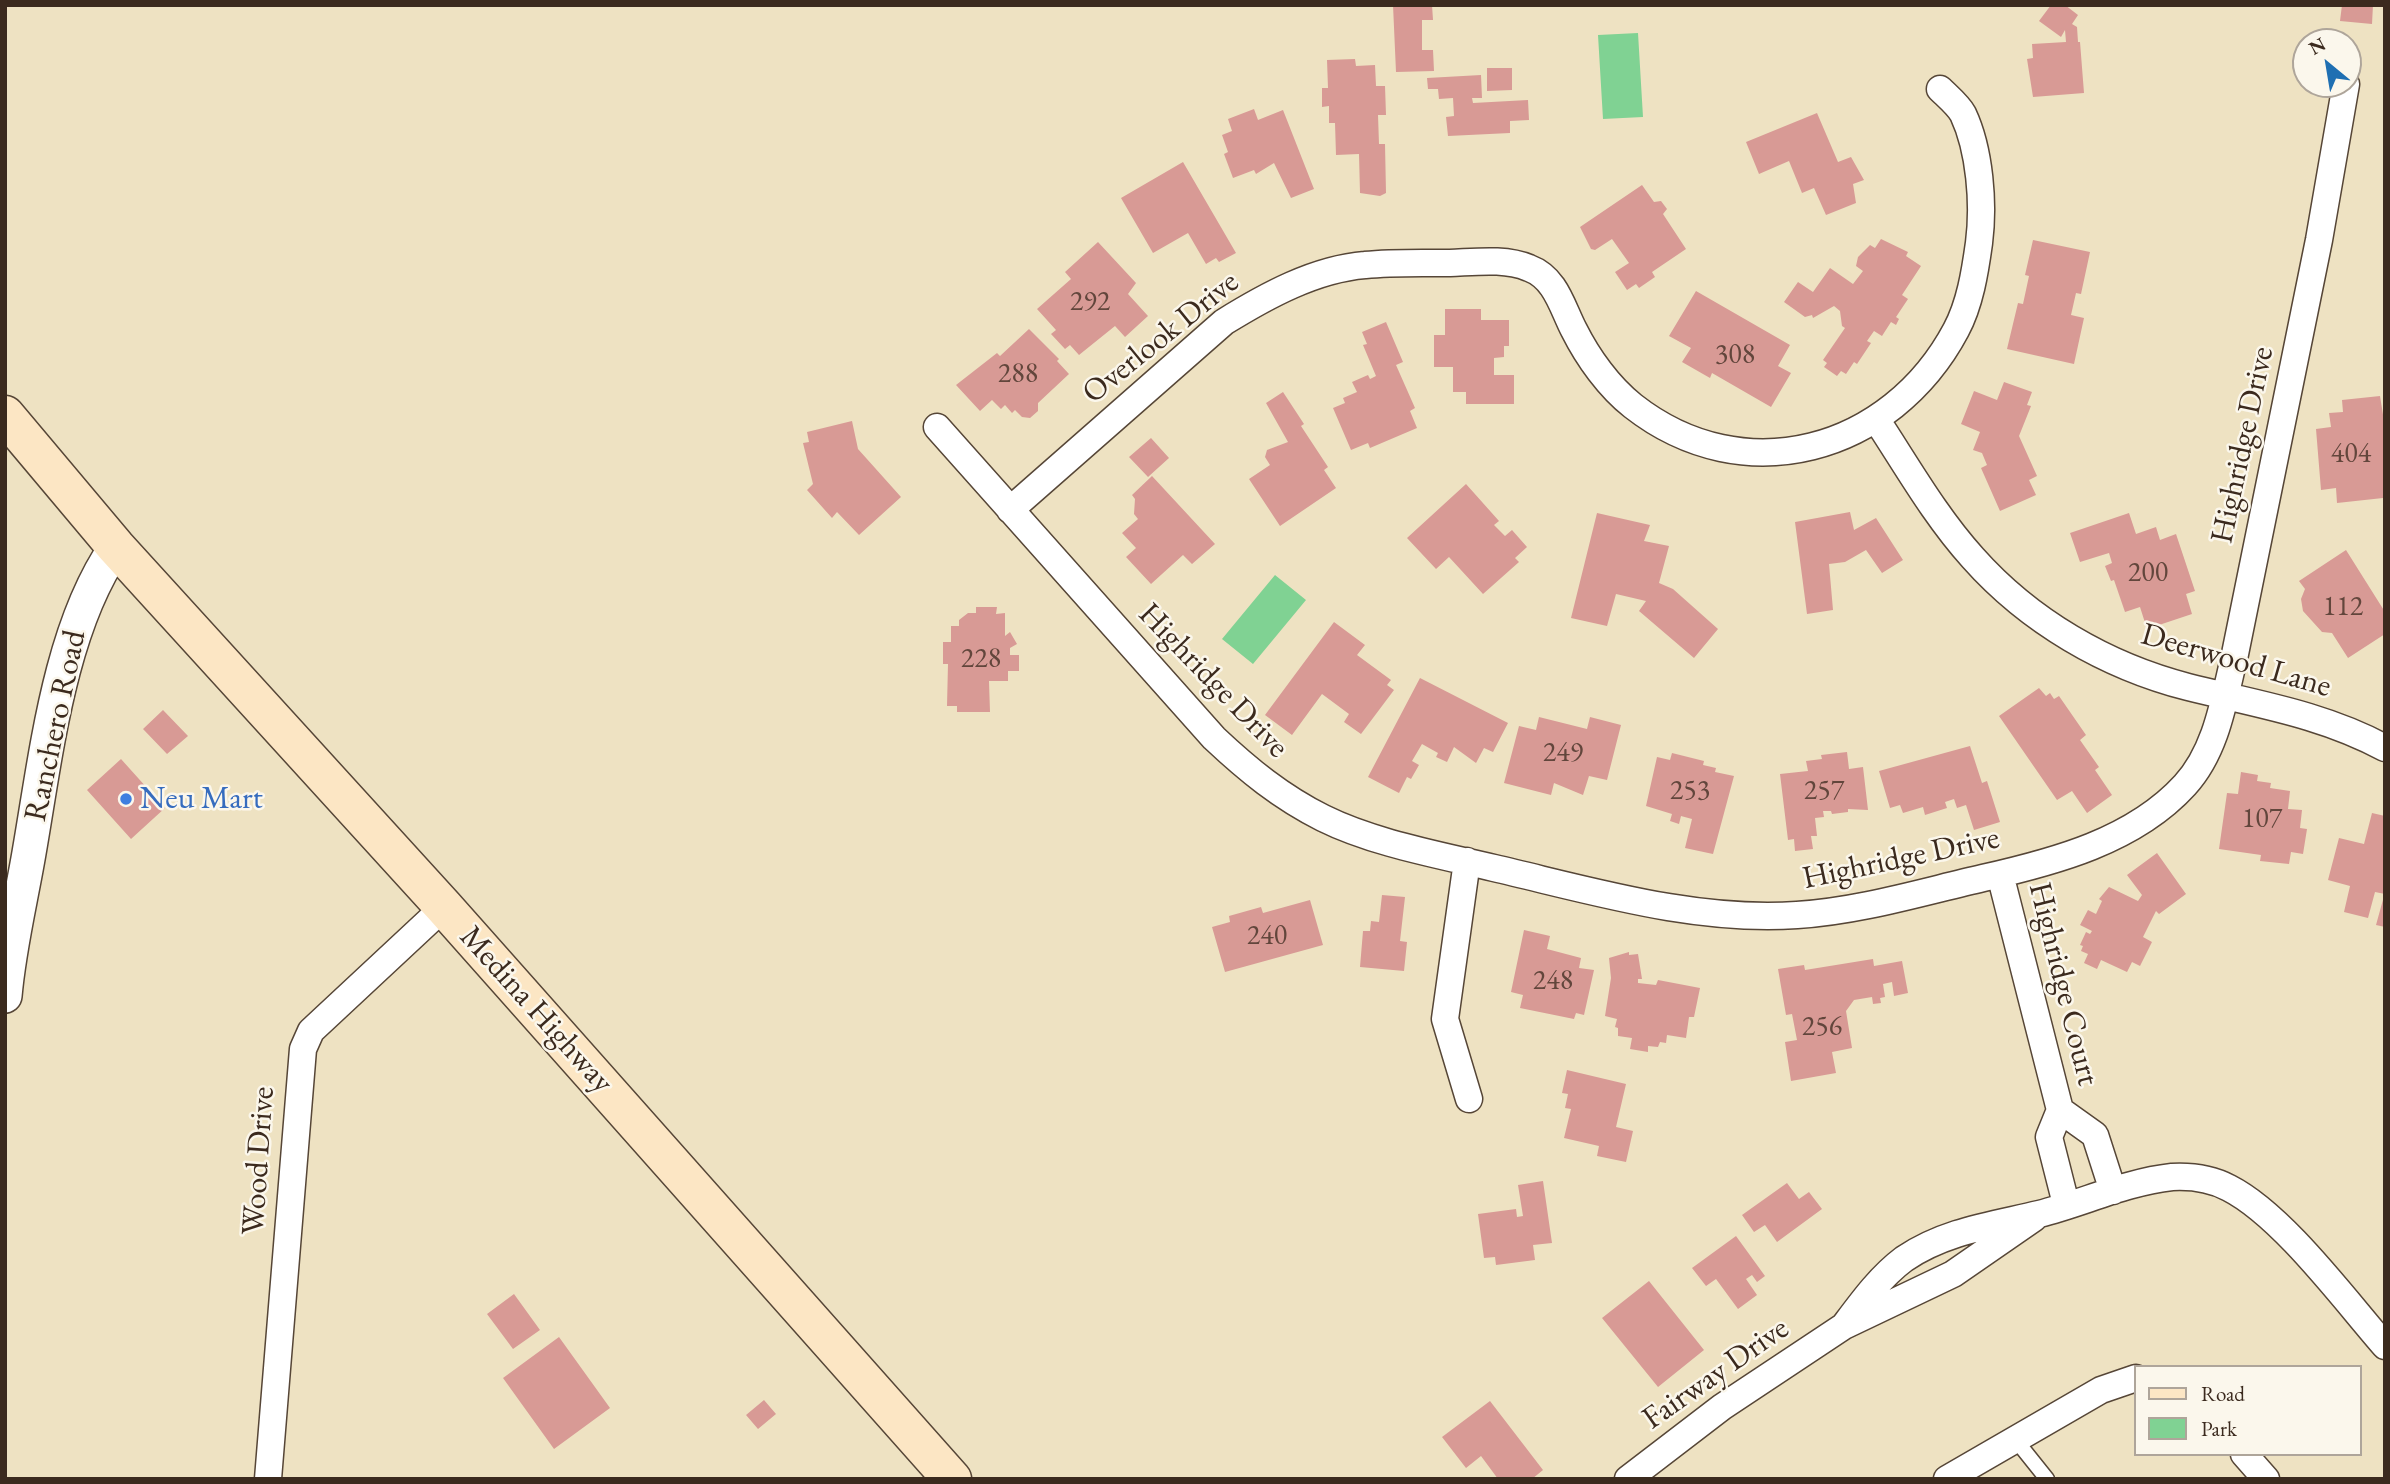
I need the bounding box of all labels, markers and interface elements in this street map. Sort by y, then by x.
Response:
north arrow [2292,28,2362,98]
text: N [2304,31,2330,61]
street label: Overlook Drive [1075,263,1247,413]
house number: 292 [1070,285,1110,319]
house number: 308 [1715,338,1755,372]
street label: Highridge Drive [2203,343,2283,547]
house number: 288 [998,357,1038,391]
house number: 404 [2331,437,2371,471]
house number: 200 [2128,556,2168,590]
house number: 112 [2323,590,2363,624]
street label: Highridge Drive [1130,596,1296,766]
street label: Deerwood Lane [2137,616,2335,706]
street label: Ranchero Road [17,627,95,825]
house number: 228 [961,642,1001,676]
house number: 249 [1543,736,1583,770]
house number: 253 [1670,774,1710,808]
house number: 257 [1804,774,1844,808]
place label: Neu Mart [140,780,263,818]
marker: Neu Mart [118,791,134,807]
house number: 107 [2242,802,2282,836]
street label: Highridge Drive [1799,819,2003,899]
street label: Highridge Court [2019,879,2107,1089]
street label: Medina Highway [451,918,621,1102]
house number: 240 [1247,919,1287,953]
house number: 248 [1533,964,1573,998]
house number: 256 [1802,1010,1842,1044]
street label: Wood Drive [235,1085,283,1237]
street label: Fairway Drive [1636,1310,1796,1438]
legend [2134,1365,2362,1456]
text: Road [2201,1380,2245,1407]
text: Park [2201,1415,2237,1442]

